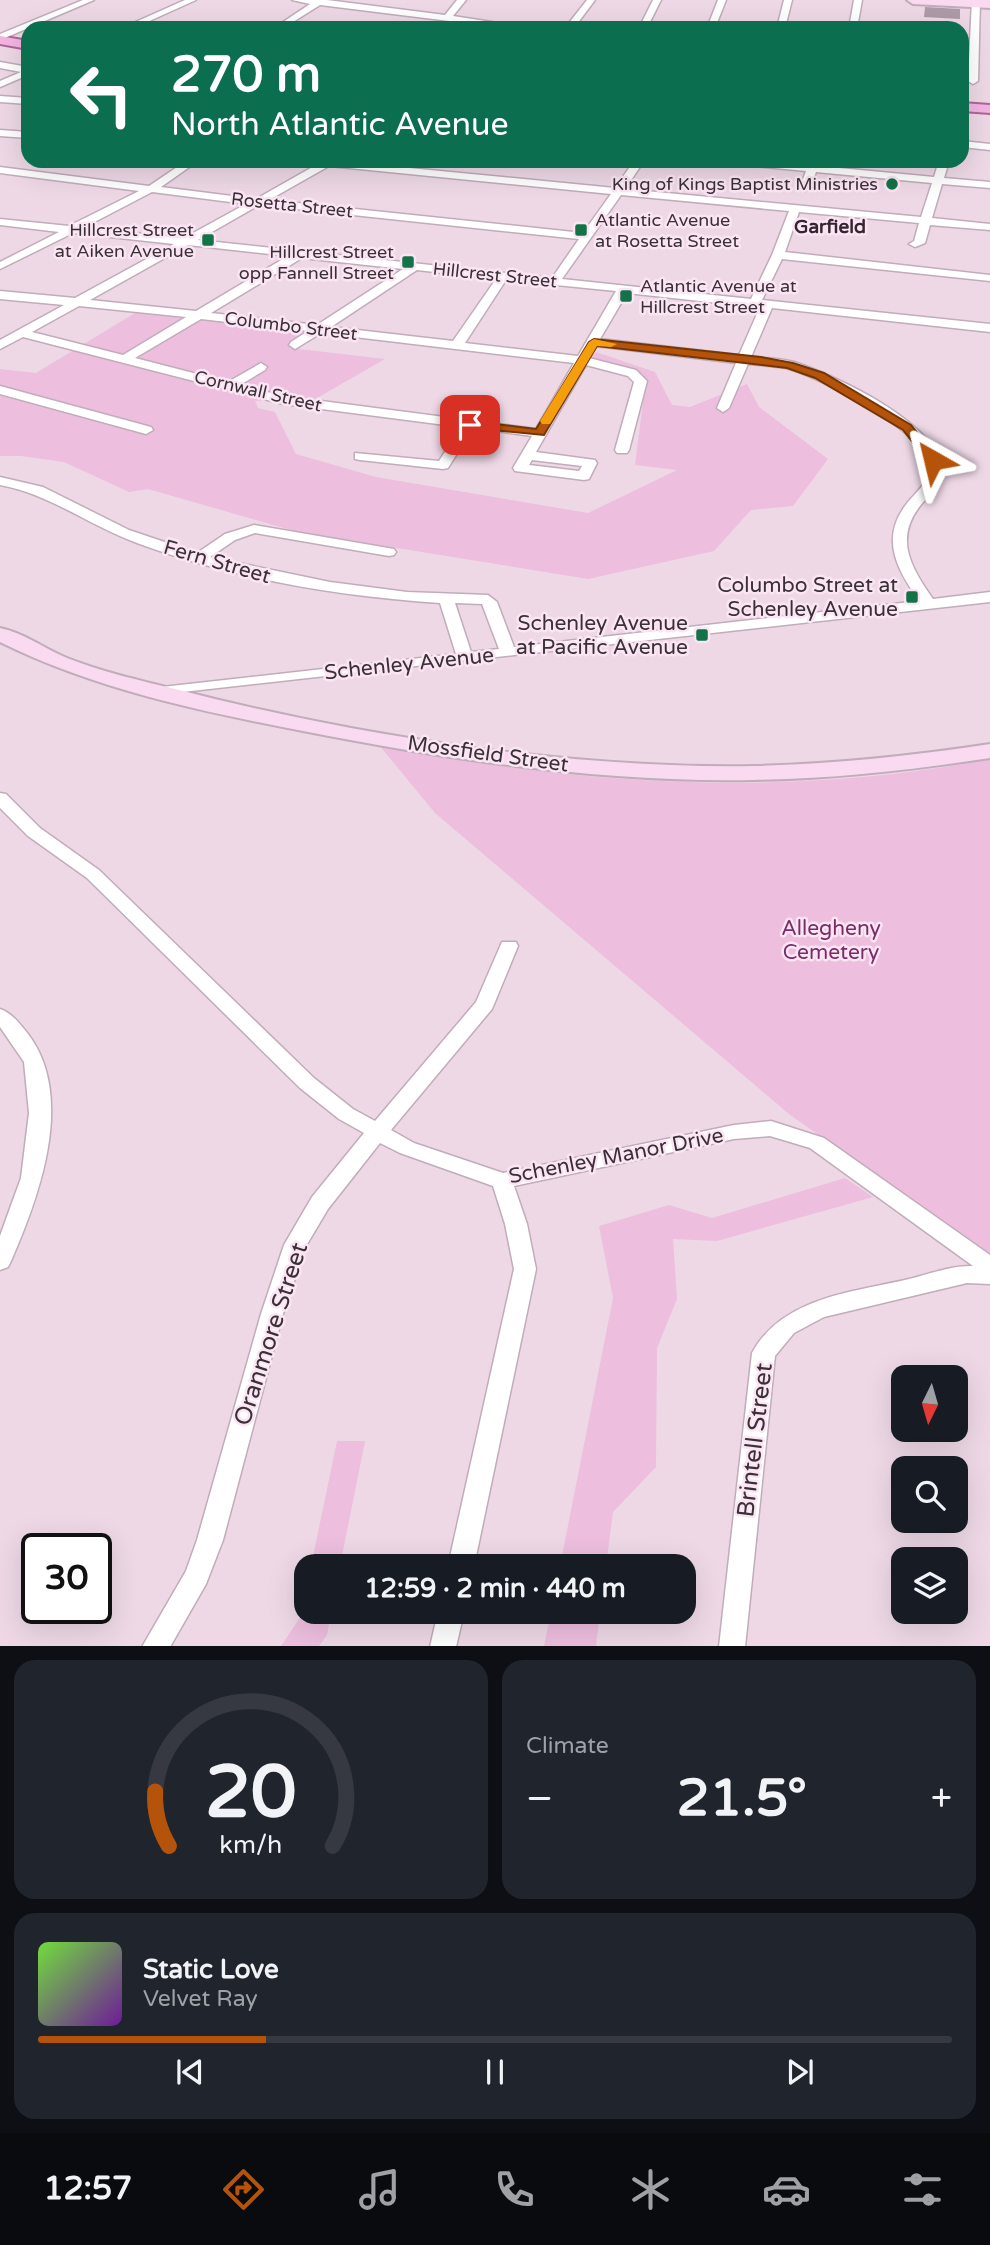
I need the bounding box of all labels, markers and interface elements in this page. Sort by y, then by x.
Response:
text: 270 m [171,46,321,105]
icon: left [56,49,147,140]
text: North Atlantic Avenue [171,106,509,144]
place label: King of Kings Baptist Ministries [612,173,878,195]
marker: King of Kings Baptist Ministries [884,176,900,192]
street label: Rosetta Street [230,188,354,222]
place label: Atlantic Avenue at Rosetta Street [595,209,739,252]
district label: Garfield [794,216,866,238]
place label: Hillcrest Street at Aiken Avenue [55,219,194,262]
marker: Atlantic Avenue at Rosetta Street [573,222,589,238]
marker: Hillcrest Street at Aiken Avenue [200,232,216,248]
place label: Hillcrest Street opp Fannell Street [239,241,394,284]
marker: Hillcrest Street opp Fannell Street [400,254,416,270]
street label: Hillcrest Street [432,258,558,292]
place label: Atlantic Avenue at Hillcrest Street [640,275,797,318]
marker: Atlantic Avenue at Hillcrest Street [618,288,634,304]
street label: Columbo Street [223,307,359,345]
street label: Cornwall Street [192,366,324,416]
pin [440,395,500,455]
icon: arrive [451,406,489,444]
position arrow [896,423,970,497]
street label: Fern Street [161,535,273,589]
place label: Columbo Street at Schenley Avenue [717,573,898,622]
marker: Columbo Street at Schenley Avenue [904,589,920,605]
place label: Schenley Avenue at Pacific Avenue [516,611,688,660]
marker: Schenley Avenue at Pacific Avenue [694,627,710,643]
street label: Schenley Avenue [323,643,495,685]
street label: Mossfield Street [406,730,570,778]
park label: Allegheny Cemetery [781,916,881,965]
street label: Schenley Manor Drive [507,1123,726,1189]
street label: Oranmore Street [228,1239,314,1429]
street label: Brintell Street [731,1361,779,1519]
north arrow [891,1365,968,1442]
map controls [891,1365,968,1624]
button: search [891,1456,968,1533]
speed limit sign: 30 [21,1533,112,1624]
button: layers [891,1547,968,1624]
text: 12:59 · 2 min · 440 m [364,1573,626,1604]
text: Climate [526,1732,609,1760]
text: 20 [205,1749,297,1837]
text: 21.5° [677,1767,807,1830]
text: − [526,1776,553,1822]
text: + [931,1776,952,1822]
text: km/h [220,1829,282,1859]
text: Static Love [143,1954,279,1985]
text: Velvet Ray [143,1985,258,2013]
icon: previous [171,2053,209,2091]
icon: pause [476,2053,514,2091]
icon: next [781,2053,819,2091]
icon: directions [219,2165,268,2214]
icon: music [355,2165,404,2214]
icon: phone [490,2165,539,2214]
icon: climate [626,2165,675,2214]
icon: car [762,2165,811,2214]
icon: filters [898,2165,947,2214]
text: 12:57 [43,2170,132,2208]

